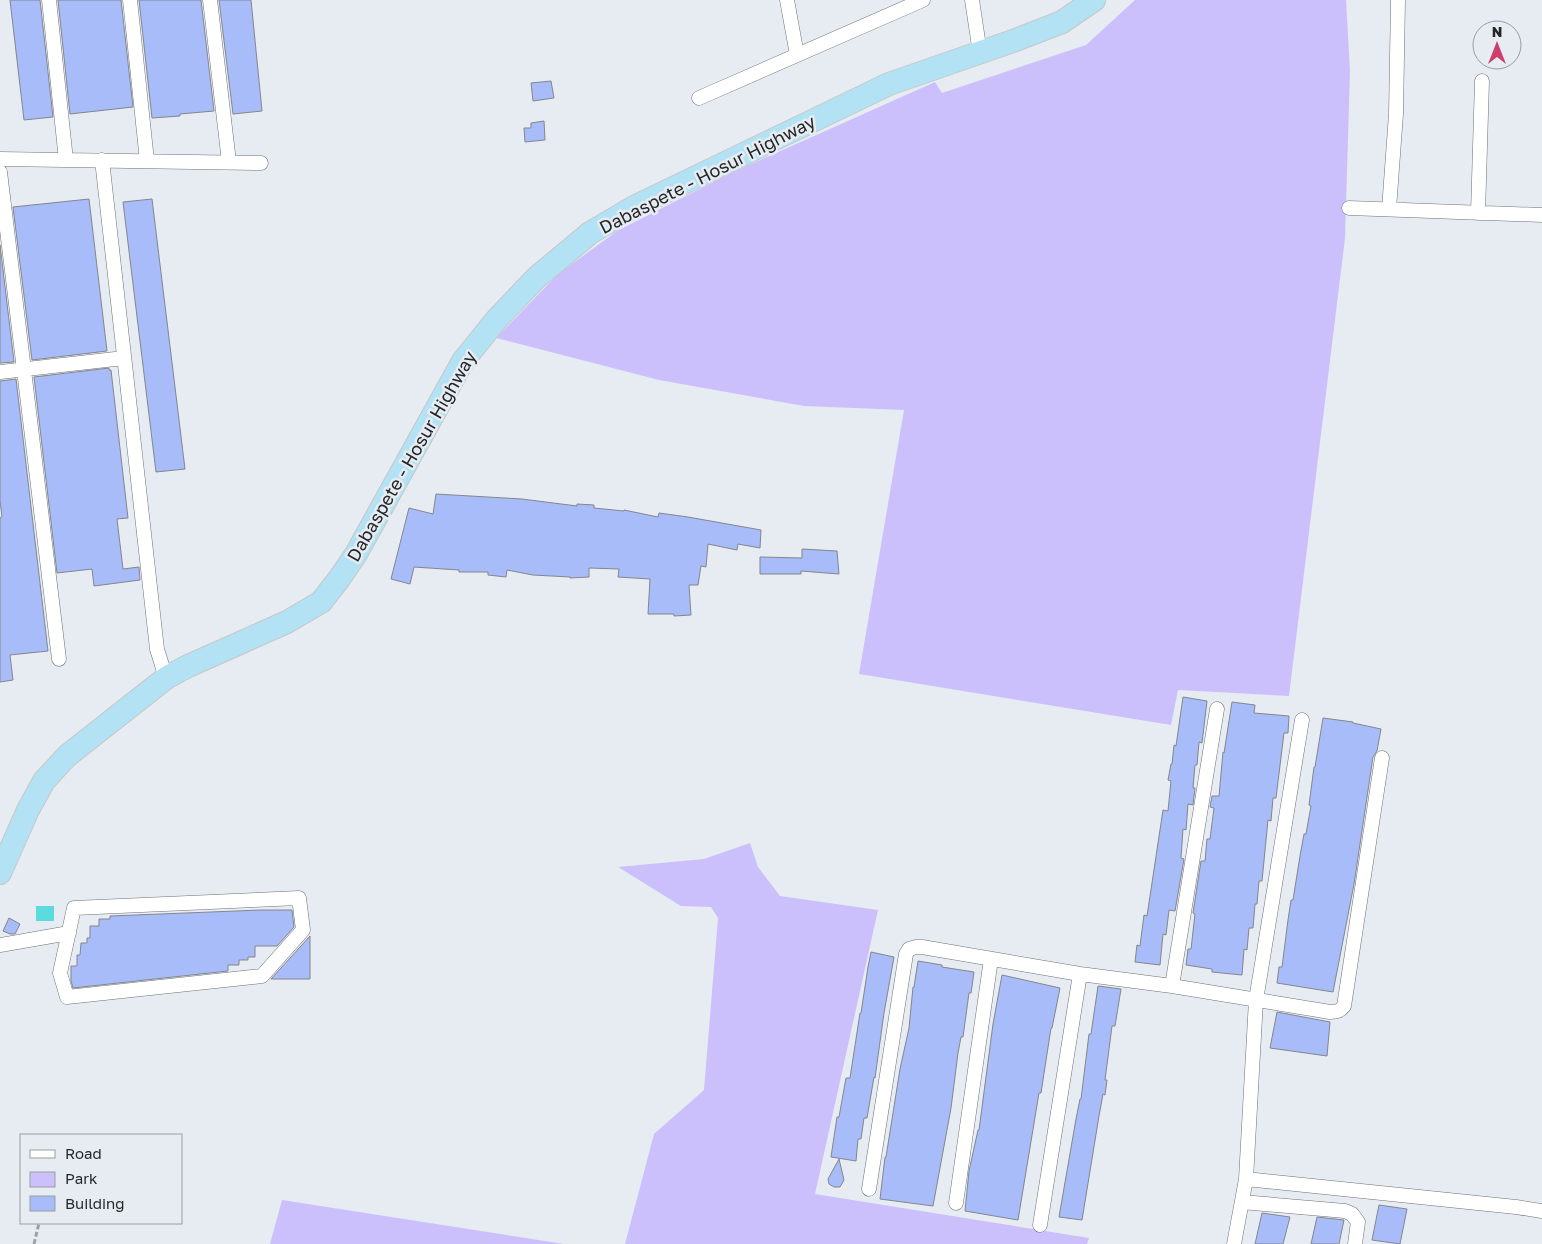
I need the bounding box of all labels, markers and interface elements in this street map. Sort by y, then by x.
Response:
north arrow [1472,20,1522,70]
text: N [1492,23,1502,40]
street label: Dabaspete - Hosur Highway [595,110,819,238]
street label: Dabaspete - Hosur Highway [342,347,480,565]
legend [20,1134,182,1224]
text: Road [65,1144,102,1162]
text: Park [65,1169,98,1187]
text: Building [65,1194,125,1212]

